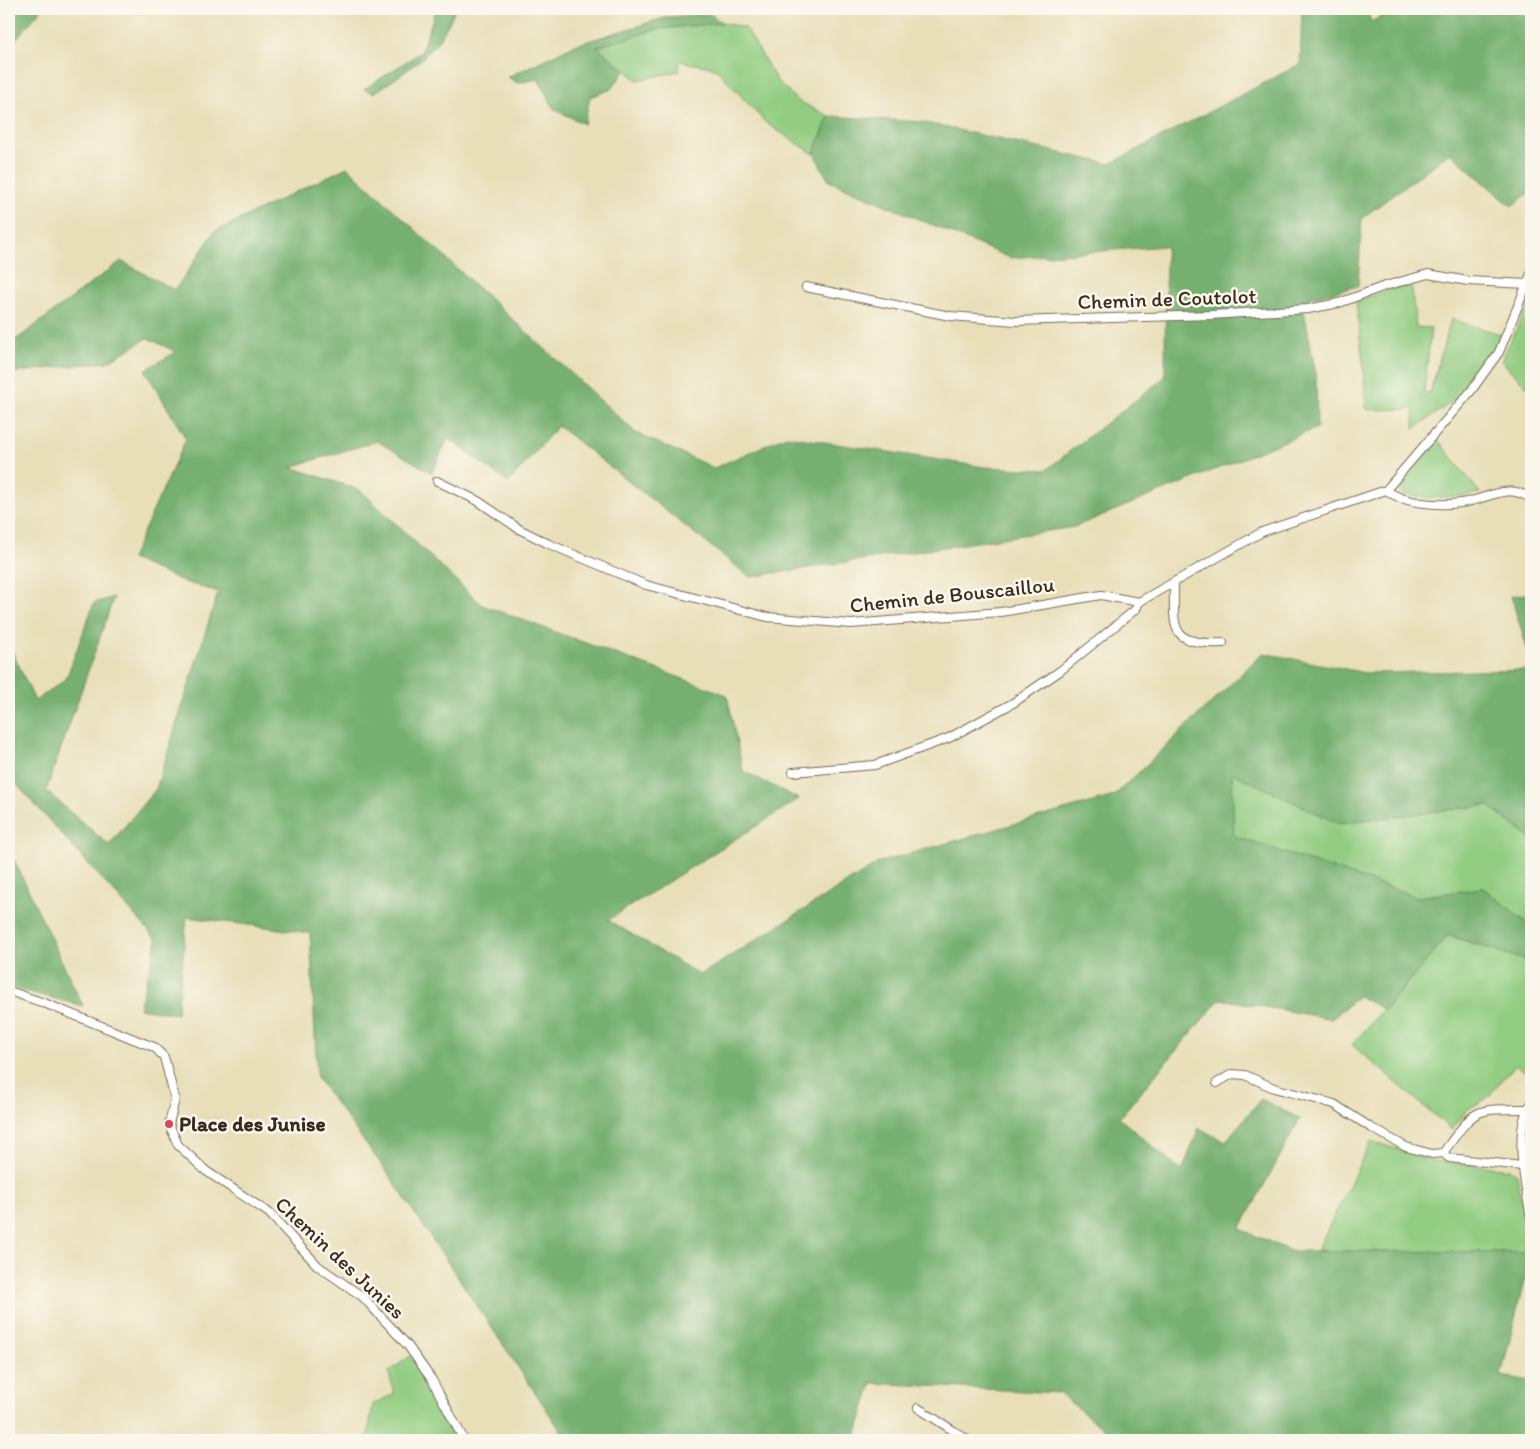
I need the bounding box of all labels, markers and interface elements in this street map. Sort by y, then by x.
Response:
street label: Chemin de Coutolot [1077,283,1257,314]
street label: Chemin de Bouscaillou [848,571,1056,618]
place label: Place des Junise [179,1111,326,1136]
marker: Place des Junise [163,1118,175,1130]
street label: Chemin des Junies [270,1191,410,1324]

